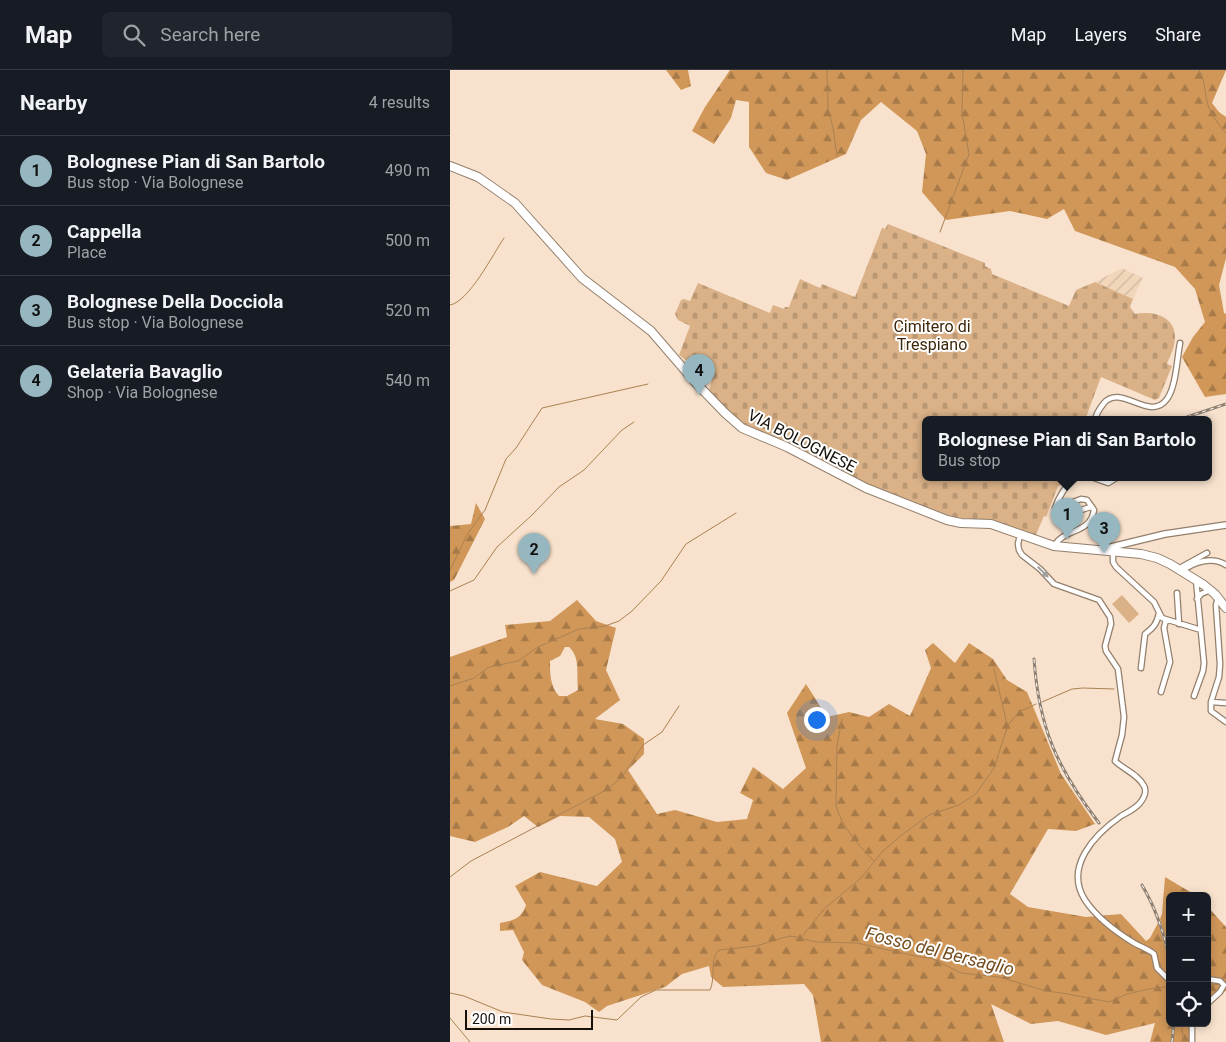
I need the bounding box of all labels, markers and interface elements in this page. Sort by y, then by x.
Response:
search box [102,12,452,57]
text: Map [25,21,72,49]
icon: search [120,21,148,49]
text: Search here [160,23,260,46]
text: Map [1011,24,1046,45]
text: Layers [1074,24,1127,45]
text: Share [1155,24,1201,45]
text: Nearby [20,91,87,115]
text: 4 results [369,93,430,112]
text: Bolognese Pian di San Bartolo [67,150,325,173]
text: 1 [31,161,41,180]
text: 490 m [385,161,430,180]
text: Bus stop · Via Bolognese [67,173,243,192]
text: Cappella [67,220,141,243]
text: 2 [31,231,41,250]
text: 500 m [385,231,430,250]
text: Place [67,243,107,262]
text: Bolognese Della Docciola [67,290,284,313]
text: 3 [31,301,41,320]
text: 520 m [385,301,430,320]
text: Bus stop · Via Bolognese [67,313,243,332]
park label: Cimitero di Trespiano [893,317,971,354]
pin: 4 [683,354,715,395]
text: Gelateria Bavaglio [67,360,222,383]
text: 4 [31,371,41,390]
text: 540 m [385,371,430,390]
text: Shop · Via Bolognese [67,383,217,402]
street label: VIA BOLOGNESE [745,405,859,477]
popup [922,416,1212,481]
text: Bolognese Pian di San Bartolo [938,428,1196,451]
text: Bus stop [938,451,1000,470]
pin: 1 [1051,498,1083,539]
pin: 3 [1088,512,1120,553]
pin: 2 [518,533,550,574]
one-way arrow [1037,566,1049,578]
your location [804,707,830,733]
map controls [1166,892,1211,1027]
button: + [1166,892,1211,937]
water label: Fosso del Bersaglio [864,922,1017,980]
button: − [1166,937,1211,982]
button: locate [1166,982,1211,1027]
scale bar [465,1007,592,1030]
text: 200 m [472,1011,511,1027]

